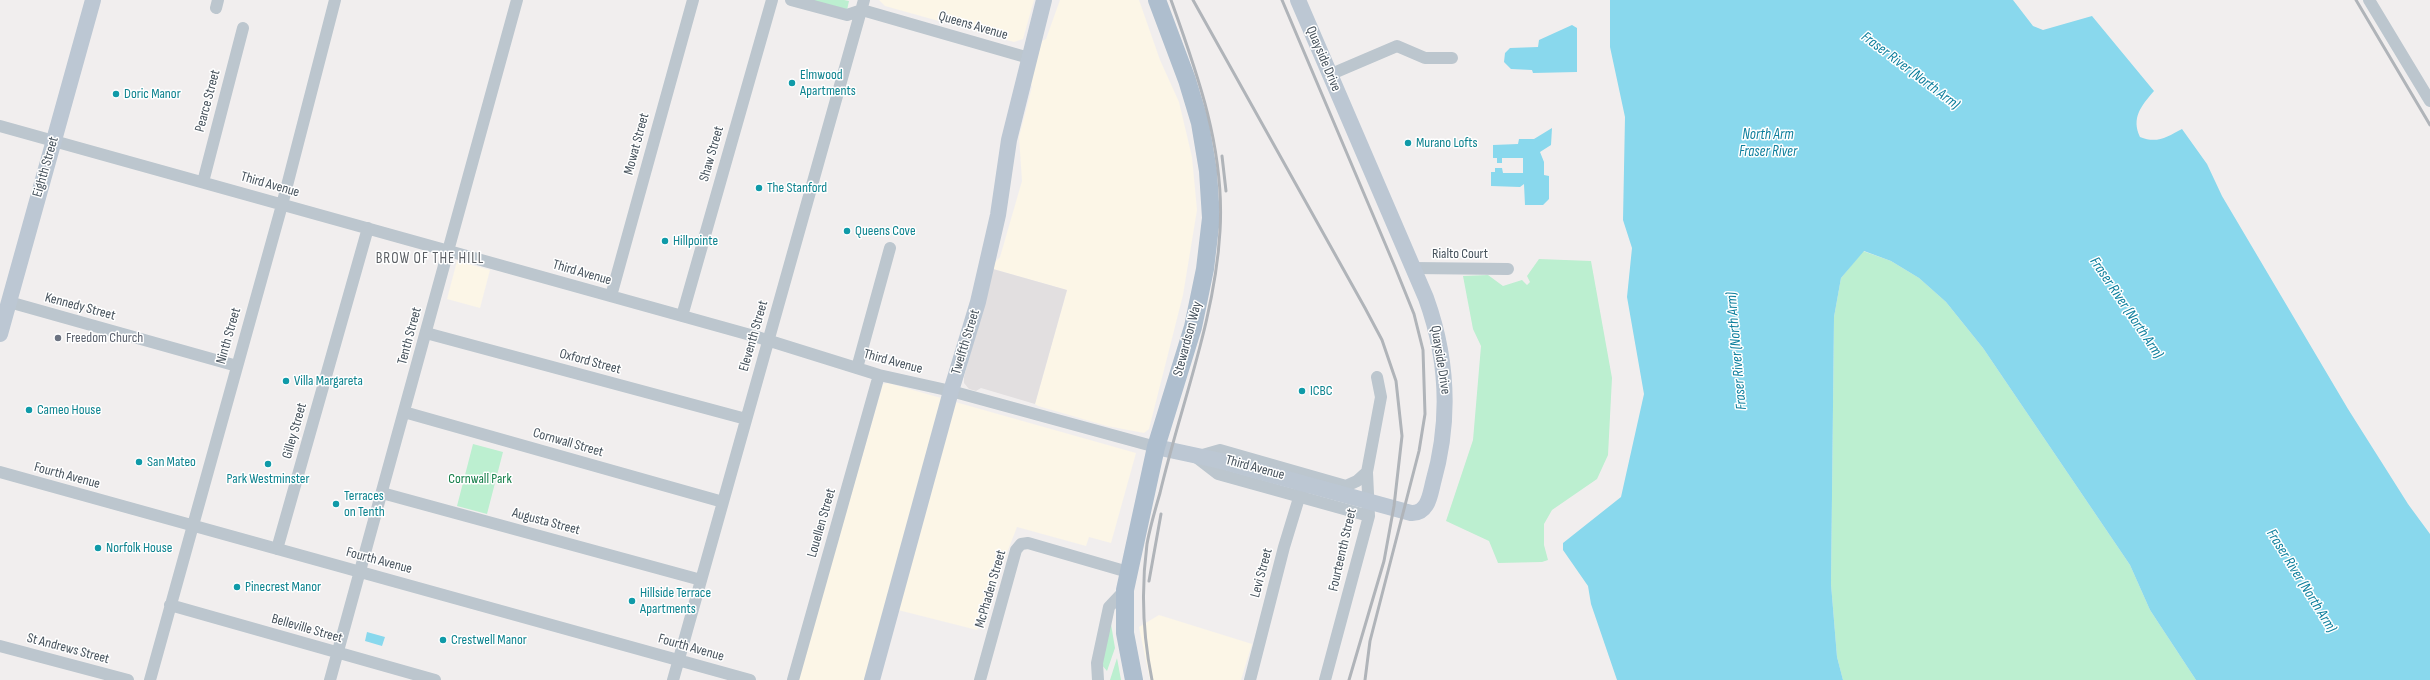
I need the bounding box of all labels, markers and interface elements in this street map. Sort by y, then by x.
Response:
street label: Queens Avenue [936,8,1010,44]
street label: Quayside Drive [1302,24,1344,94]
water label: Fraser River (North Arm) [1857,28,1963,114]
place label: Elmwood Apartments [800,67,856,100]
street label: Pearce Street [192,68,224,134]
marker: Elmwood Apartments [787,78,797,88]
place label: Doric Manor [124,86,181,102]
marker: Doric Manor [111,89,121,99]
street label: Mowat Street [621,111,653,177]
street label: Shaw Street [696,124,728,184]
water label: North Arm Fraser River [1739,126,1797,161]
street label: Eighth Street [29,135,63,199]
place label: Murano Lofts [1416,135,1477,151]
marker: Murano Lofts [1403,138,1413,148]
street label: Third Avenue [239,169,301,201]
place label: The Stanford [767,180,827,196]
marker: The Stanford [754,183,764,193]
place label: Queens Cove [855,223,916,239]
marker: Queens Cove [842,226,852,236]
place label: Hillpointe [673,233,718,249]
marker: Hillpointe [660,236,670,246]
street label: Rialto Court [1432,246,1488,262]
district label: BROW OF THE HILL [376,250,484,268]
water label: Fraser River (North Arm) [2085,254,2167,362]
street label: Third Avenue [551,257,613,289]
street label: Kennedy Street [43,290,117,324]
water label: Fraser River (North Arm) [1723,291,1751,411]
street label: Eleventh Street [736,299,772,373]
street label: Stewardson Way [1170,300,1206,378]
street label: Ninth Street [213,306,245,366]
street label: Tenth Street [394,306,426,366]
street label: Twelfth Street [948,307,984,377]
street label: Quayside Drive [1426,325,1454,395]
place label: Freedom Church [66,330,143,346]
marker: Freedom Church [53,333,63,343]
street label: Oxford Street [557,346,623,378]
street label: Third Avenue [862,346,924,378]
place label: Villa Margareta [294,373,363,389]
marker: Villa Margareta [281,376,291,386]
place label: ICBC [1310,383,1333,399]
marker: ICBC [1297,386,1307,396]
street label: Gilley Street [279,401,311,461]
place label: Cameo House [37,402,101,418]
marker: Cameo House [24,405,34,415]
street label: Cornwall Street [531,425,605,461]
street label: Third Avenue [1224,452,1286,484]
place label: San Mateo [147,454,196,470]
marker: San Mateo [134,457,144,467]
street label: Fourth Avenue [32,459,102,493]
marker: Park Westminster [263,459,273,469]
place label: Park Westminster [227,471,309,487]
park label: Cornwall Park [448,471,512,487]
street label: Louellen Street [804,487,840,559]
place label: Terraces on Tenth [344,488,385,520]
marker: Terraces on Tenth [331,499,341,509]
street label: Augusta Street [510,505,582,539]
street label: Fourteenth Street [1325,507,1361,593]
water label: Fraser River (North Arm) [2262,526,2340,636]
place label: Norfolk House [106,540,172,556]
marker: Norfolk House [93,543,103,553]
street label: Fourth Avenue [344,544,414,578]
street label: Levi Street [1247,547,1277,599]
street label: McPhaden Street [972,548,1010,630]
place label: Pinecrest Manor [245,579,321,595]
marker: Pinecrest Manor [232,582,242,592]
place label: Hillside Terrace Apartments [640,585,711,618]
marker: Hillside Terrace Apartments [627,596,637,606]
street label: Belleville Street [269,611,345,647]
street label: St Andrews Street [25,630,111,668]
street label: Fourth Avenue [656,631,726,665]
place label: Crestwell Manor [451,632,527,648]
marker: Crestwell Manor [438,635,448,645]

